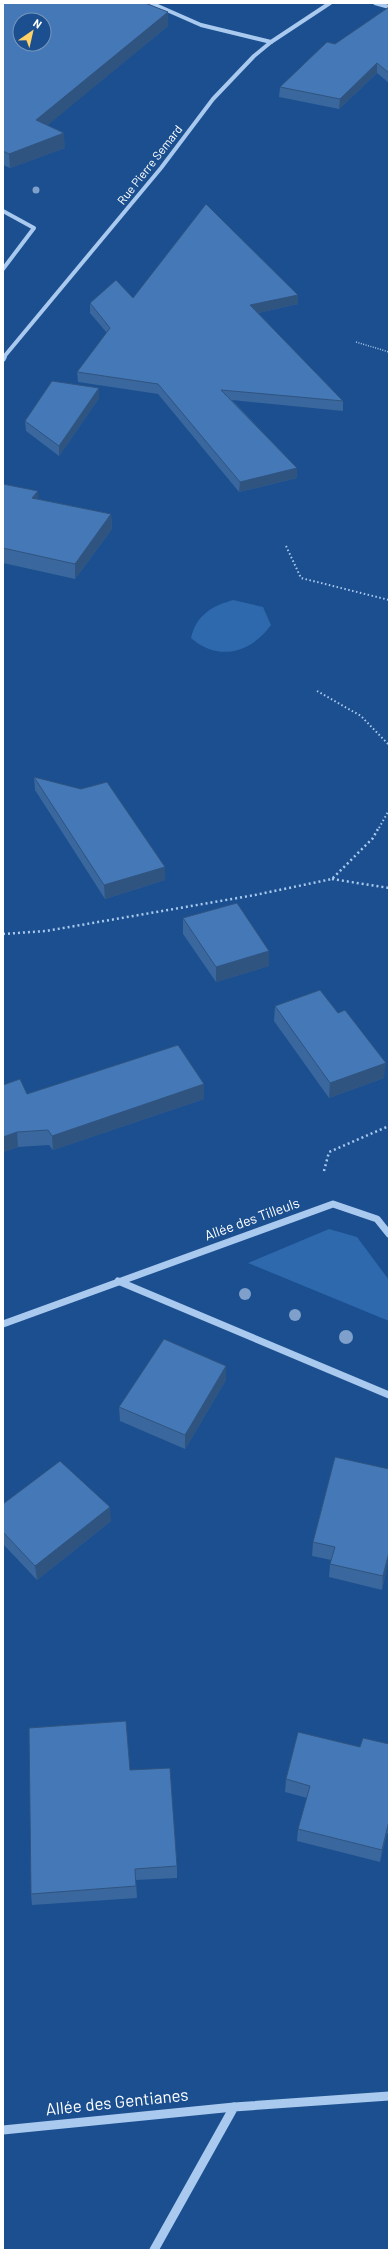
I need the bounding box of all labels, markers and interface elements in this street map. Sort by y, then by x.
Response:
north arrow [12,12,52,52]
text: N [31,16,45,31]
street label: Rue Pierre Semard [114,122,185,207]
street label: Allée des Tilleuls [202,1193,302,1244]
street label: Allée des Gentianes [45,2084,189,2118]

